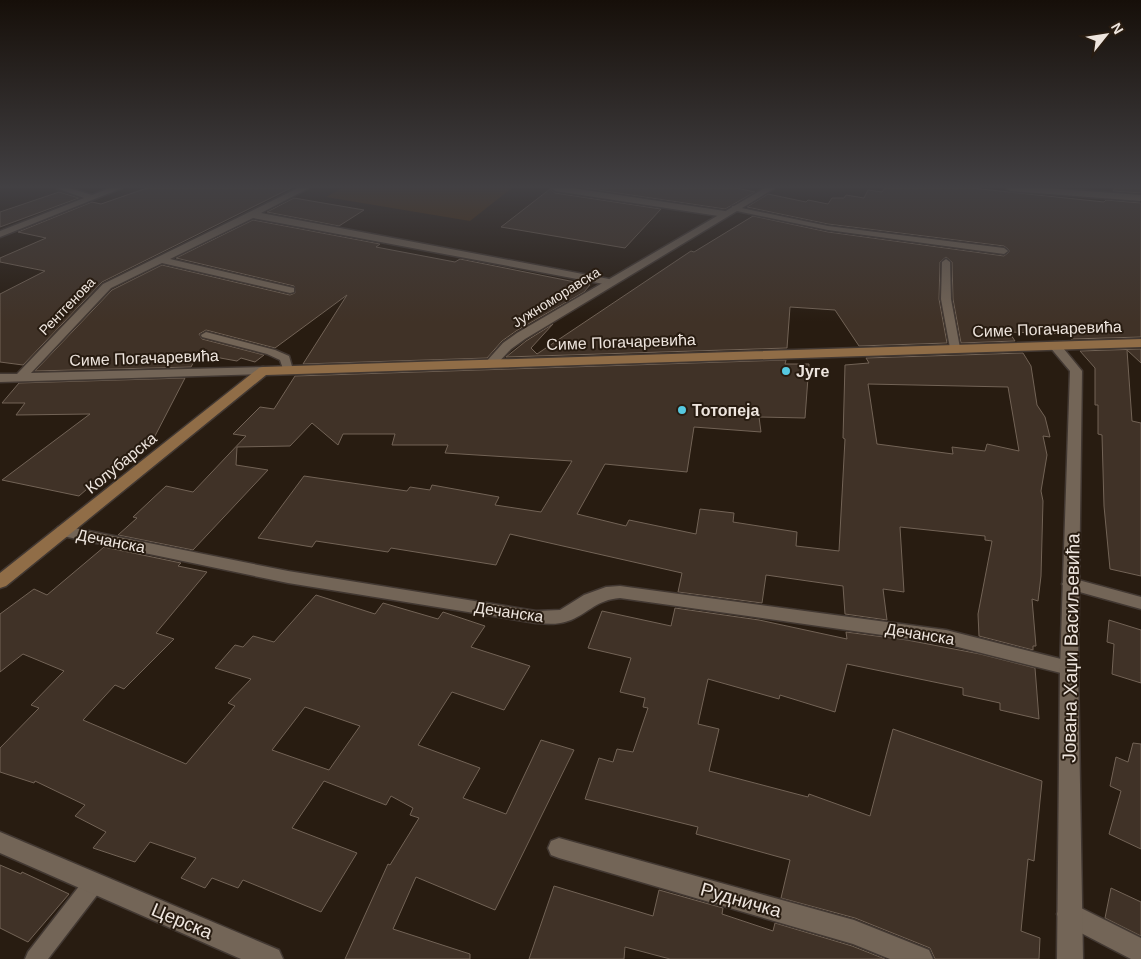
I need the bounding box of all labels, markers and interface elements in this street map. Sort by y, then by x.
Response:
north arrow [1081,10,1131,60]
text: N [1108,20,1127,37]
street label: Јужноморавска [509,263,603,330]
street label: Рентгенова [36,274,99,338]
street label: Симе Погачаревића [972,318,1122,340]
street label: Симе Погачаревића [546,331,696,353]
street label: Симе Погачаревића [69,347,219,369]
place label: Југе [796,363,829,380]
marker: Југе [780,365,792,377]
place label: Тотопеја [692,402,760,419]
marker: Тотопеја [676,404,688,416]
street label: Колубарска [82,429,160,497]
street label: Дечанска [75,526,147,556]
street label: Јована Хаџи Васиљевића [1058,533,1084,763]
street label: Дечанска [473,599,545,625]
street label: Дечанска [884,620,956,648]
street label: Рудничка [698,878,784,922]
street label: Церска [148,899,216,943]

